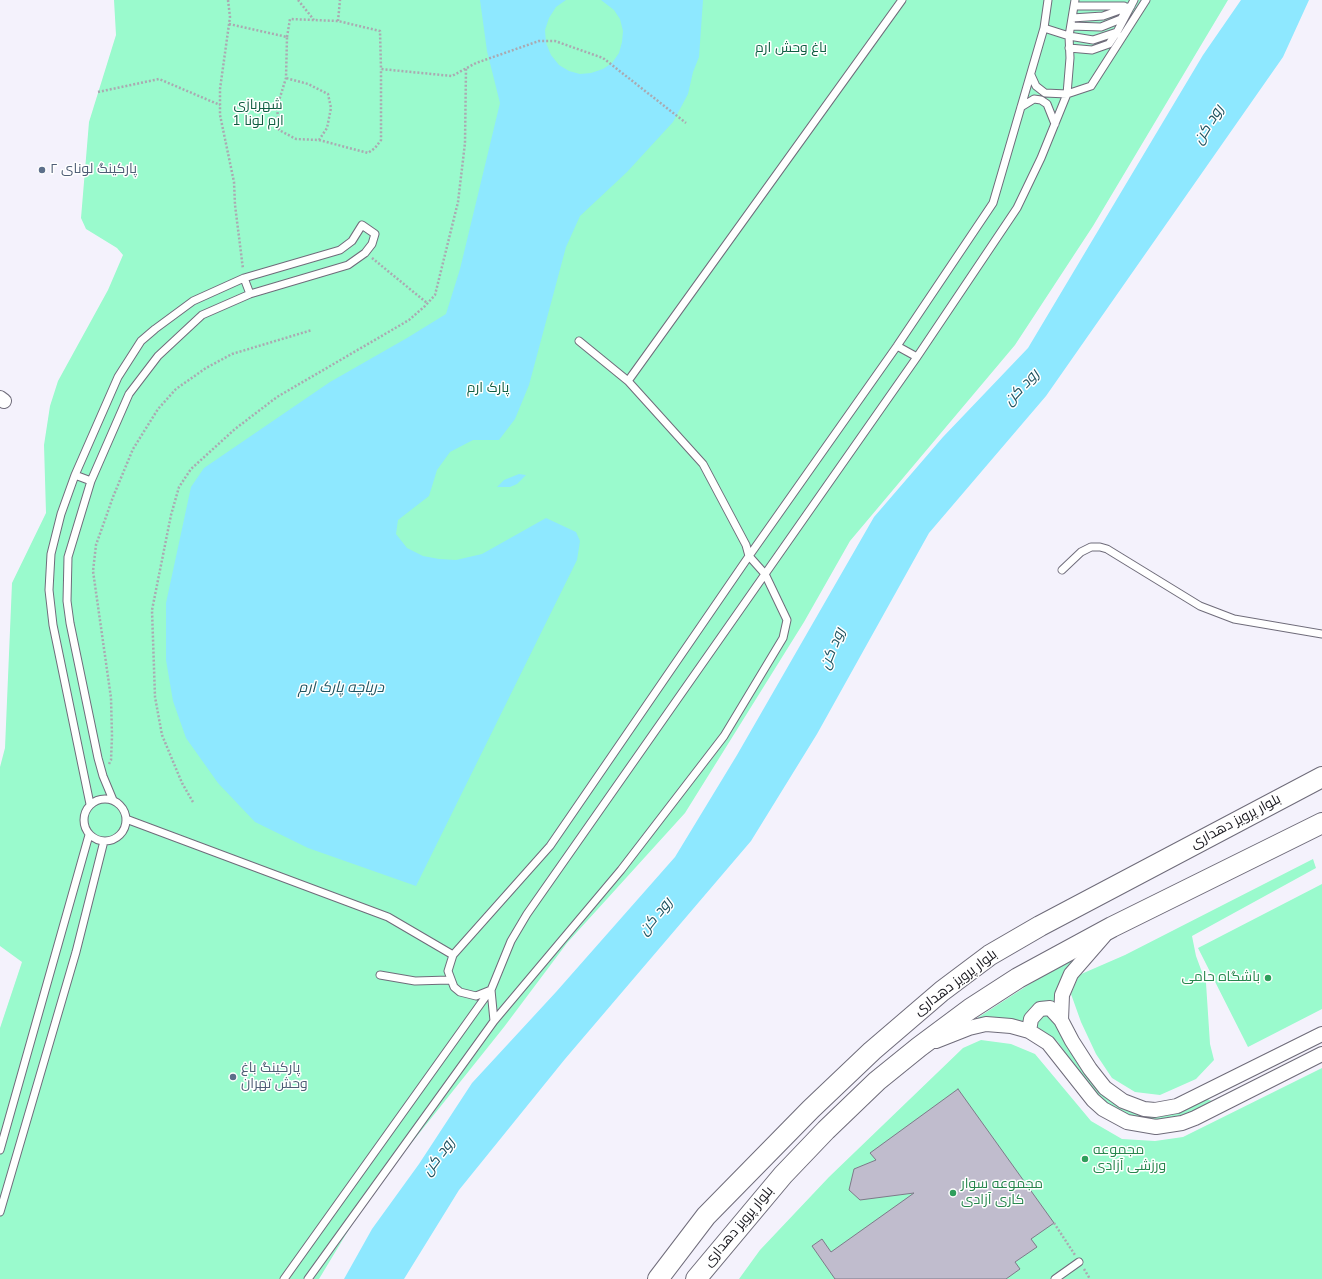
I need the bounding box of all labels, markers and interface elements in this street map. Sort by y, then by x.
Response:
park label: باغ وحش ارم [755,41,827,57]
park label: شهربازی ارم لونا 1 [232,98,284,130]
water label: رود کن [1190,102,1228,148]
place label: پارکینگ لونای ۲ [50,162,137,178]
marker: پارکینگ لونای ۲ [37,165,47,175]
water label: رود کن [1001,366,1043,410]
park label: پارک ارم [467,381,509,397]
water label: رود کن [817,626,849,672]
water label: دریاچه پارک ارم [298,679,384,697]
street label: بلوار پرویز دهداری [1188,791,1284,853]
water label: رود کن [635,895,677,939]
street label: بلوار پرویز دهداری [911,946,1001,1020]
place label: باشگاه حامی [1181,970,1260,986]
marker: باشگاه حامی [1263,973,1273,983]
place label: پارکینگ باغ وحش تهران [241,1061,308,1094]
marker: پارکینگ باغ وحش تهران [228,1072,238,1082]
water label: رود کن [419,1134,459,1180]
place label: مجموعه ورزشی آزادی [1093,1143,1166,1176]
marker: مجموعه ورزشی آزادی [1080,1154,1090,1164]
place label: مجموعه سوار کاری آزادی [961,1177,1043,1210]
street label: بلوار پرویز دهداری [701,1183,777,1271]
marker: مجموعه سوار کاری آزادی [948,1188,958,1198]

